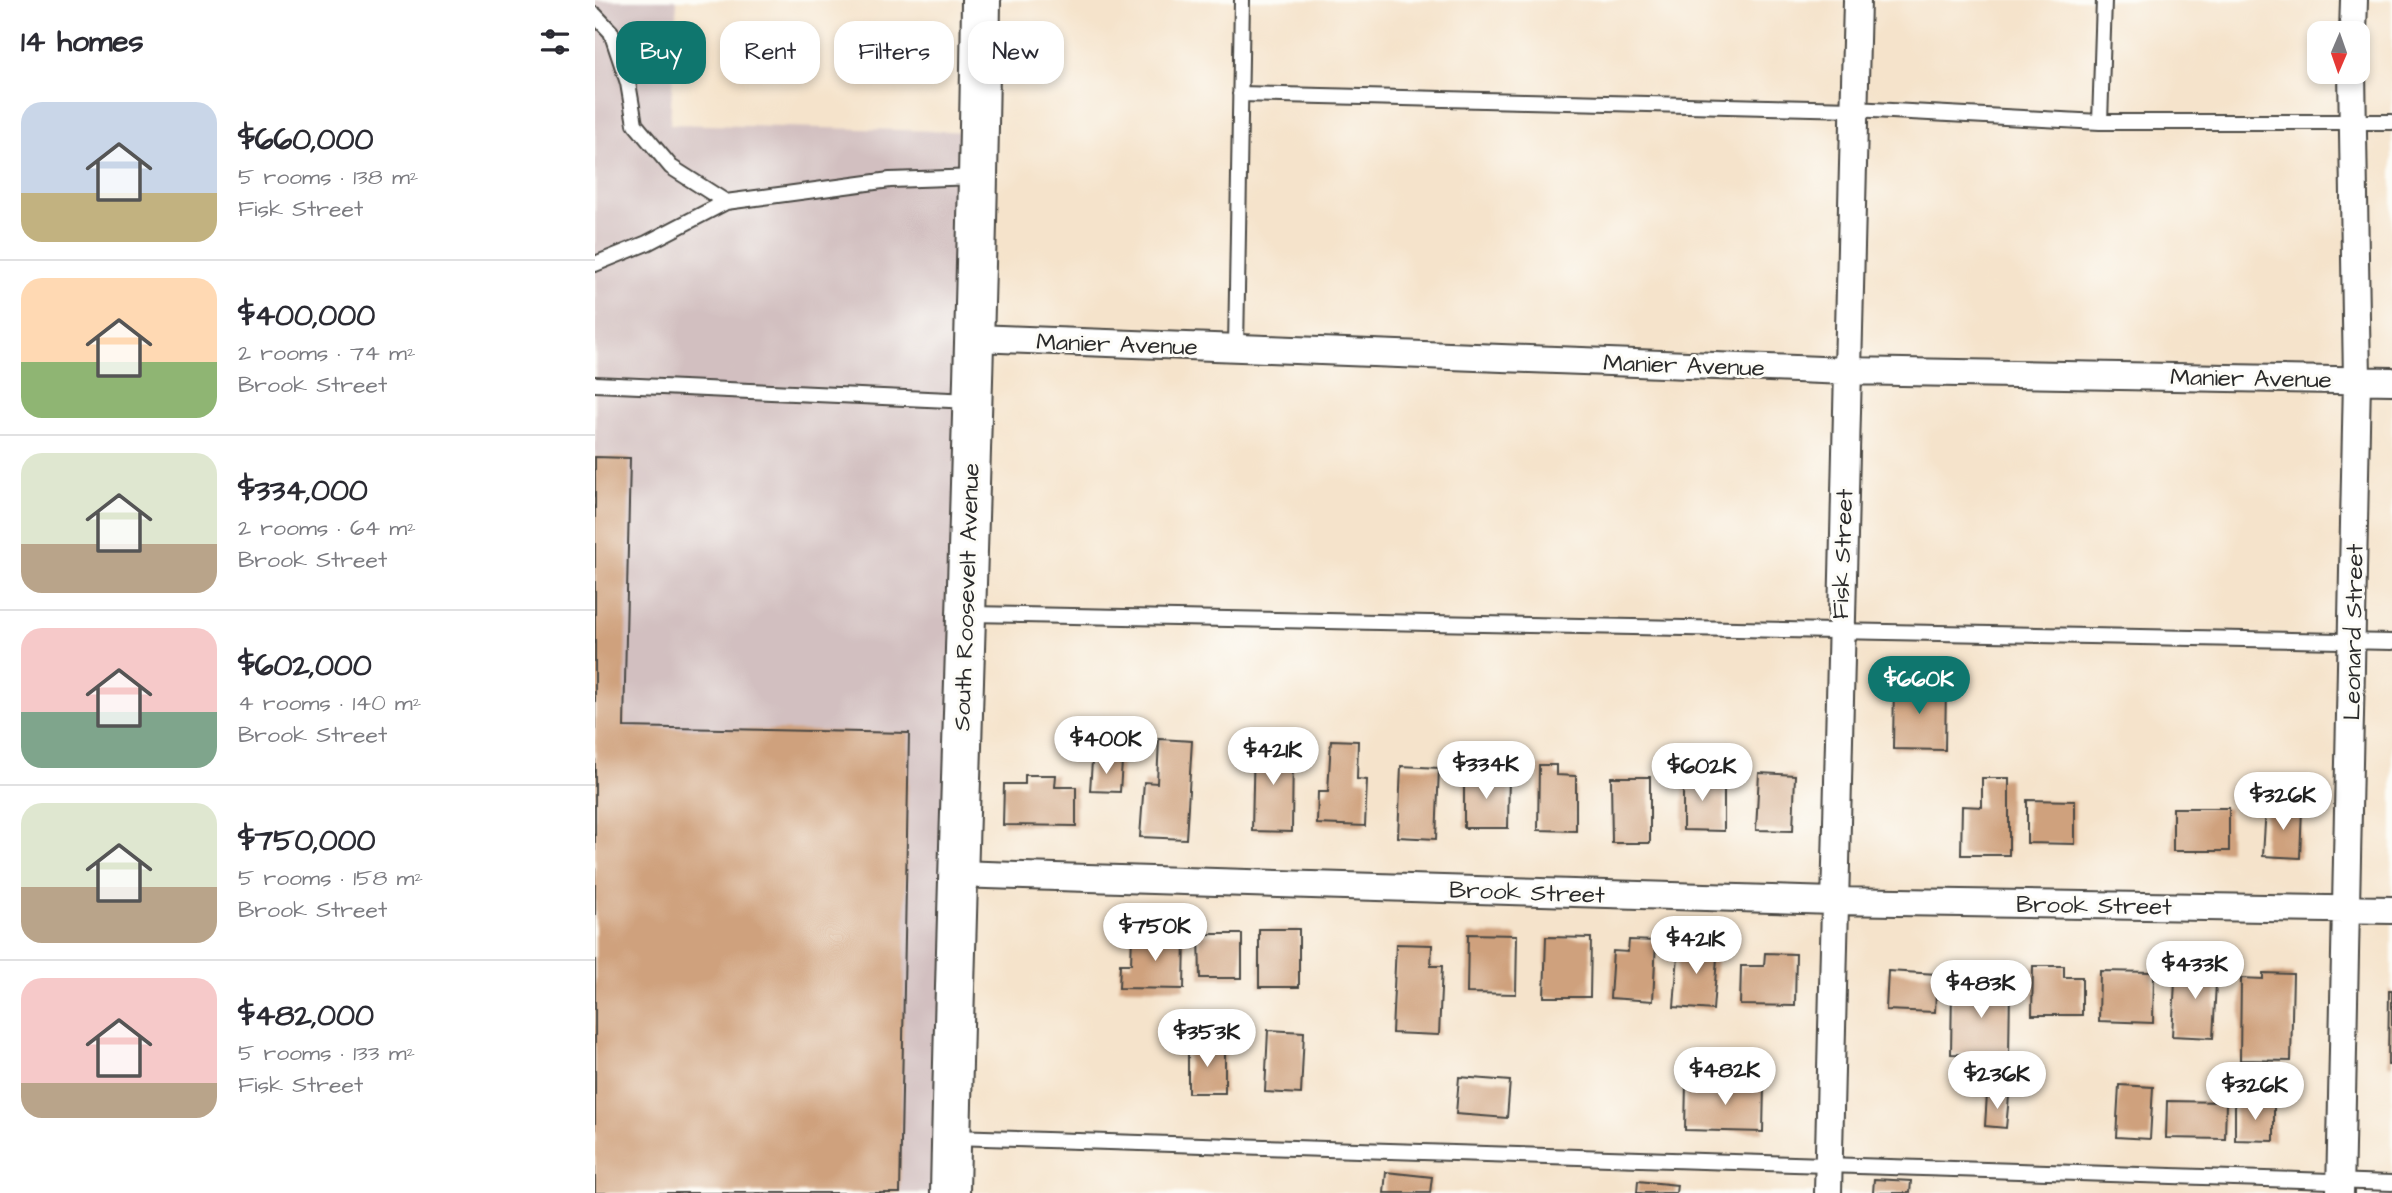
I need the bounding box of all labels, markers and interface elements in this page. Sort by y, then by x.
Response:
text: 14 homes [21,21,144,63]
chip: Buy [616,21,706,84]
chip: Rent [720,21,820,84]
chip: Filters [834,21,954,84]
chip: New [968,21,1064,84]
north arrow [2307,21,2369,84]
map controls [2307,21,2370,84]
icon: filters [536,23,574,61]
text: $660,000 [238,119,373,161]
icon: home [77,130,161,214]
text: 5 rooms · 138 m² [238,161,418,193]
text: Fisk Street [238,193,363,225]
text: $400,000 [238,295,375,337]
icon: home [77,306,161,390]
street label: Manier Avenue [1036,325,1198,365]
text: 2 rooms · 74 m² [238,337,416,369]
street label: Manier Avenue [1603,346,1765,386]
street label: Manier Avenue [2170,361,2332,397]
text: Brook Street [238,369,387,401]
street label: South Roosevelt Avenue [945,463,989,732]
text: $334,000 [238,470,368,512]
icon: home [77,481,161,565]
street label: Fisk Street [1824,488,1862,620]
text: 2 rooms · 64 m² [238,512,416,544]
street label: Leonard Street [2335,543,2373,721]
text: Brook Street [238,544,387,576]
text: $602,000 [238,645,372,687]
icon: home [77,656,161,740]
pin: $660K [1870,656,1968,716]
text: $660K [1884,663,1954,695]
text: 4 rooms · 140 m² [238,687,421,719]
pin: $400K [1057,716,1155,776]
text: Brook Street [238,719,387,751]
text: $400K [1070,723,1142,755]
pin: $421K [1224,728,1322,787]
text: $421K [1244,734,1302,766]
pin: $334K [1437,742,1535,801]
pin: $602K [1653,744,1751,803]
text: $334K [1453,748,1519,780]
text: $602K [1668,750,1736,782]
pin: $326K [2234,772,2332,832]
text: $326K [2250,779,2316,811]
text: $750,000 [238,820,375,862]
icon: home [77,831,161,915]
text: 5 rooms · 158 m² [238,862,423,894]
street label: Brook Street [1449,873,1606,913]
street label: Brook Street [2016,888,2172,924]
text: Brook Street [238,894,387,926]
pin: $750K [1106,904,1204,963]
text: $750K [1119,910,1191,942]
pin: $421K [1647,916,1745,976]
text: $421K [1667,923,1725,955]
pin: $433K [2146,942,2244,1001]
text: $433K [2162,948,2228,980]
pin: $483K [1932,960,2030,1020]
text: $483K [1947,967,2016,999]
text: $482,000 [238,995,374,1037]
icon: home [77,1006,161,1090]
pin: $353K [1158,1010,1256,1069]
text: $353K [1174,1016,1240,1048]
text: 5 rooms · 133 m² [238,1037,415,1069]
pin: $482K [1676,1048,1774,1107]
pin: $236K [1948,1052,2046,1111]
text: $482K [1690,1054,1760,1086]
text: $236K [1964,1058,2030,1090]
pin: $326K [2206,1062,2304,1122]
text: Fisk Street [238,1069,363,1101]
text: $326K [2222,1069,2288,1101]

